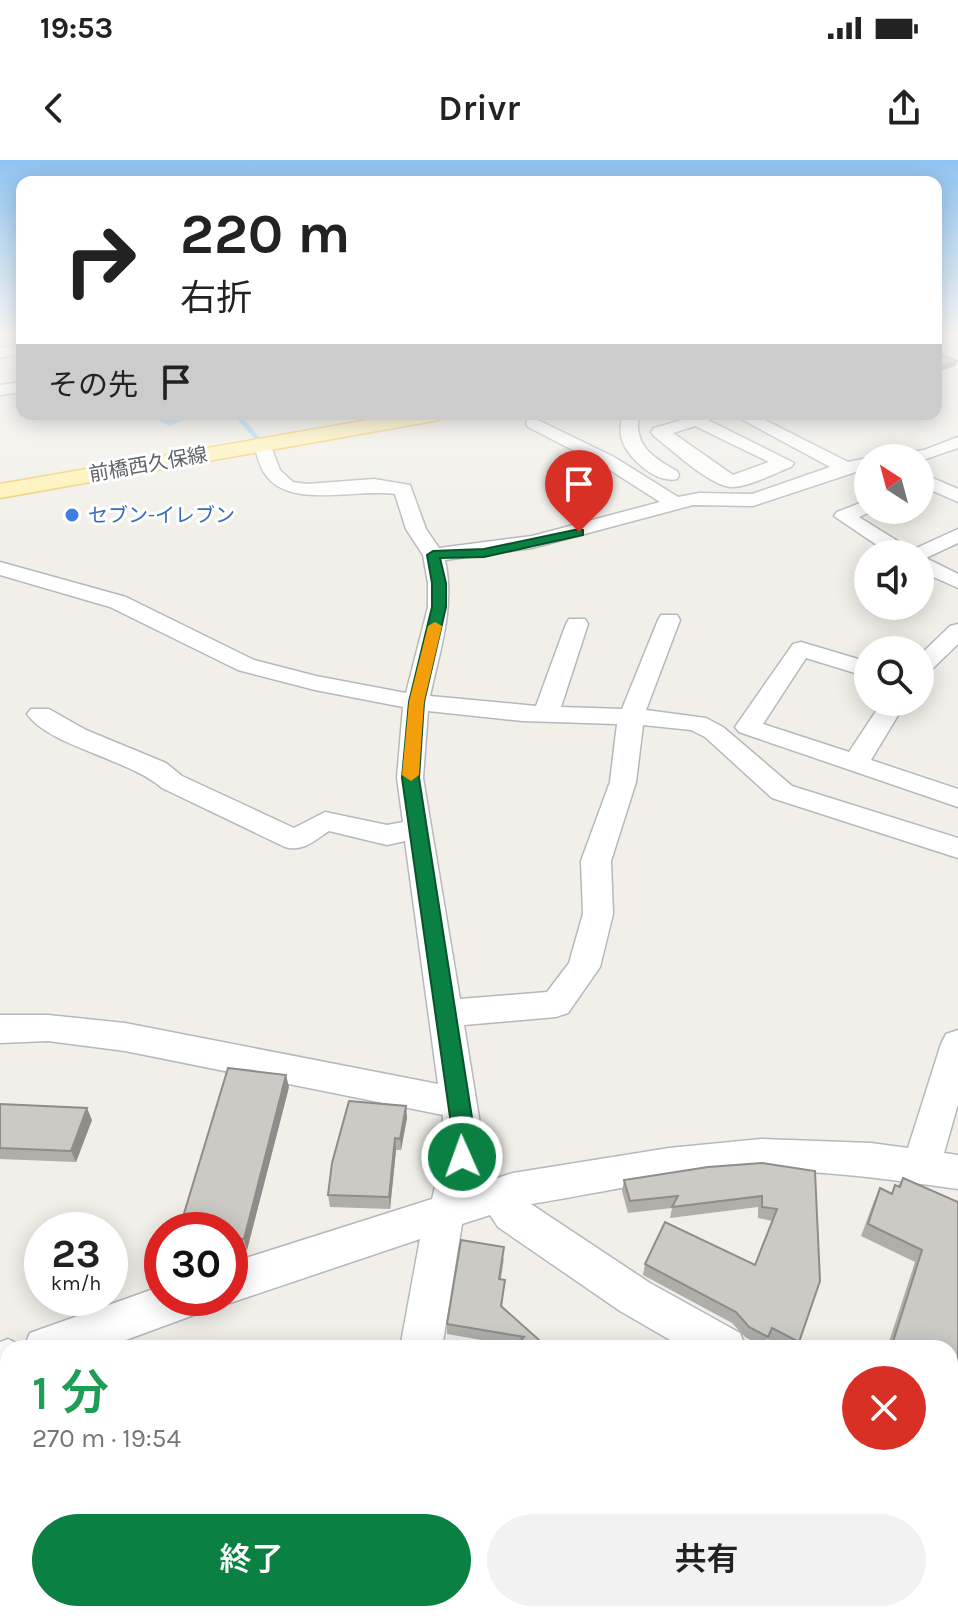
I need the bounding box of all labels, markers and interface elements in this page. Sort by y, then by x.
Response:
text: 19:53 [40,10,113,46]
icon: back [32,86,76,130]
icon: share [882,86,926,130]
text: Drivr [438,87,520,129]
text: 220 m [180,201,351,266]
icon: right [48,208,152,312]
text: 右折 [180,277,252,319]
icon: arrive [154,360,198,404]
text: その先 [48,367,138,403]
street label: 前橋西久保線 [87,443,209,486]
north arrow [854,444,934,524]
map controls [854,444,934,716]
pin [545,450,613,532]
icon: arrive [557,462,601,506]
place label: セブン-イレブン [88,504,235,527]
marker: セブン-イレブン [63,506,81,524]
button: sound [854,540,934,620]
button: search [854,636,934,716]
position arrow [420,1115,504,1199]
speed limit sign: 30 [144,1212,248,1316]
text: 23 [51,1230,101,1277]
text: km/h [51,1272,101,1295]
text: 1 分 [32,1365,109,1421]
button: close [842,1366,926,1450]
text: 270 m · 19:54 [32,1423,181,1454]
button: 終了 [32,1514,471,1606]
button: 共有 [487,1514,926,1606]

